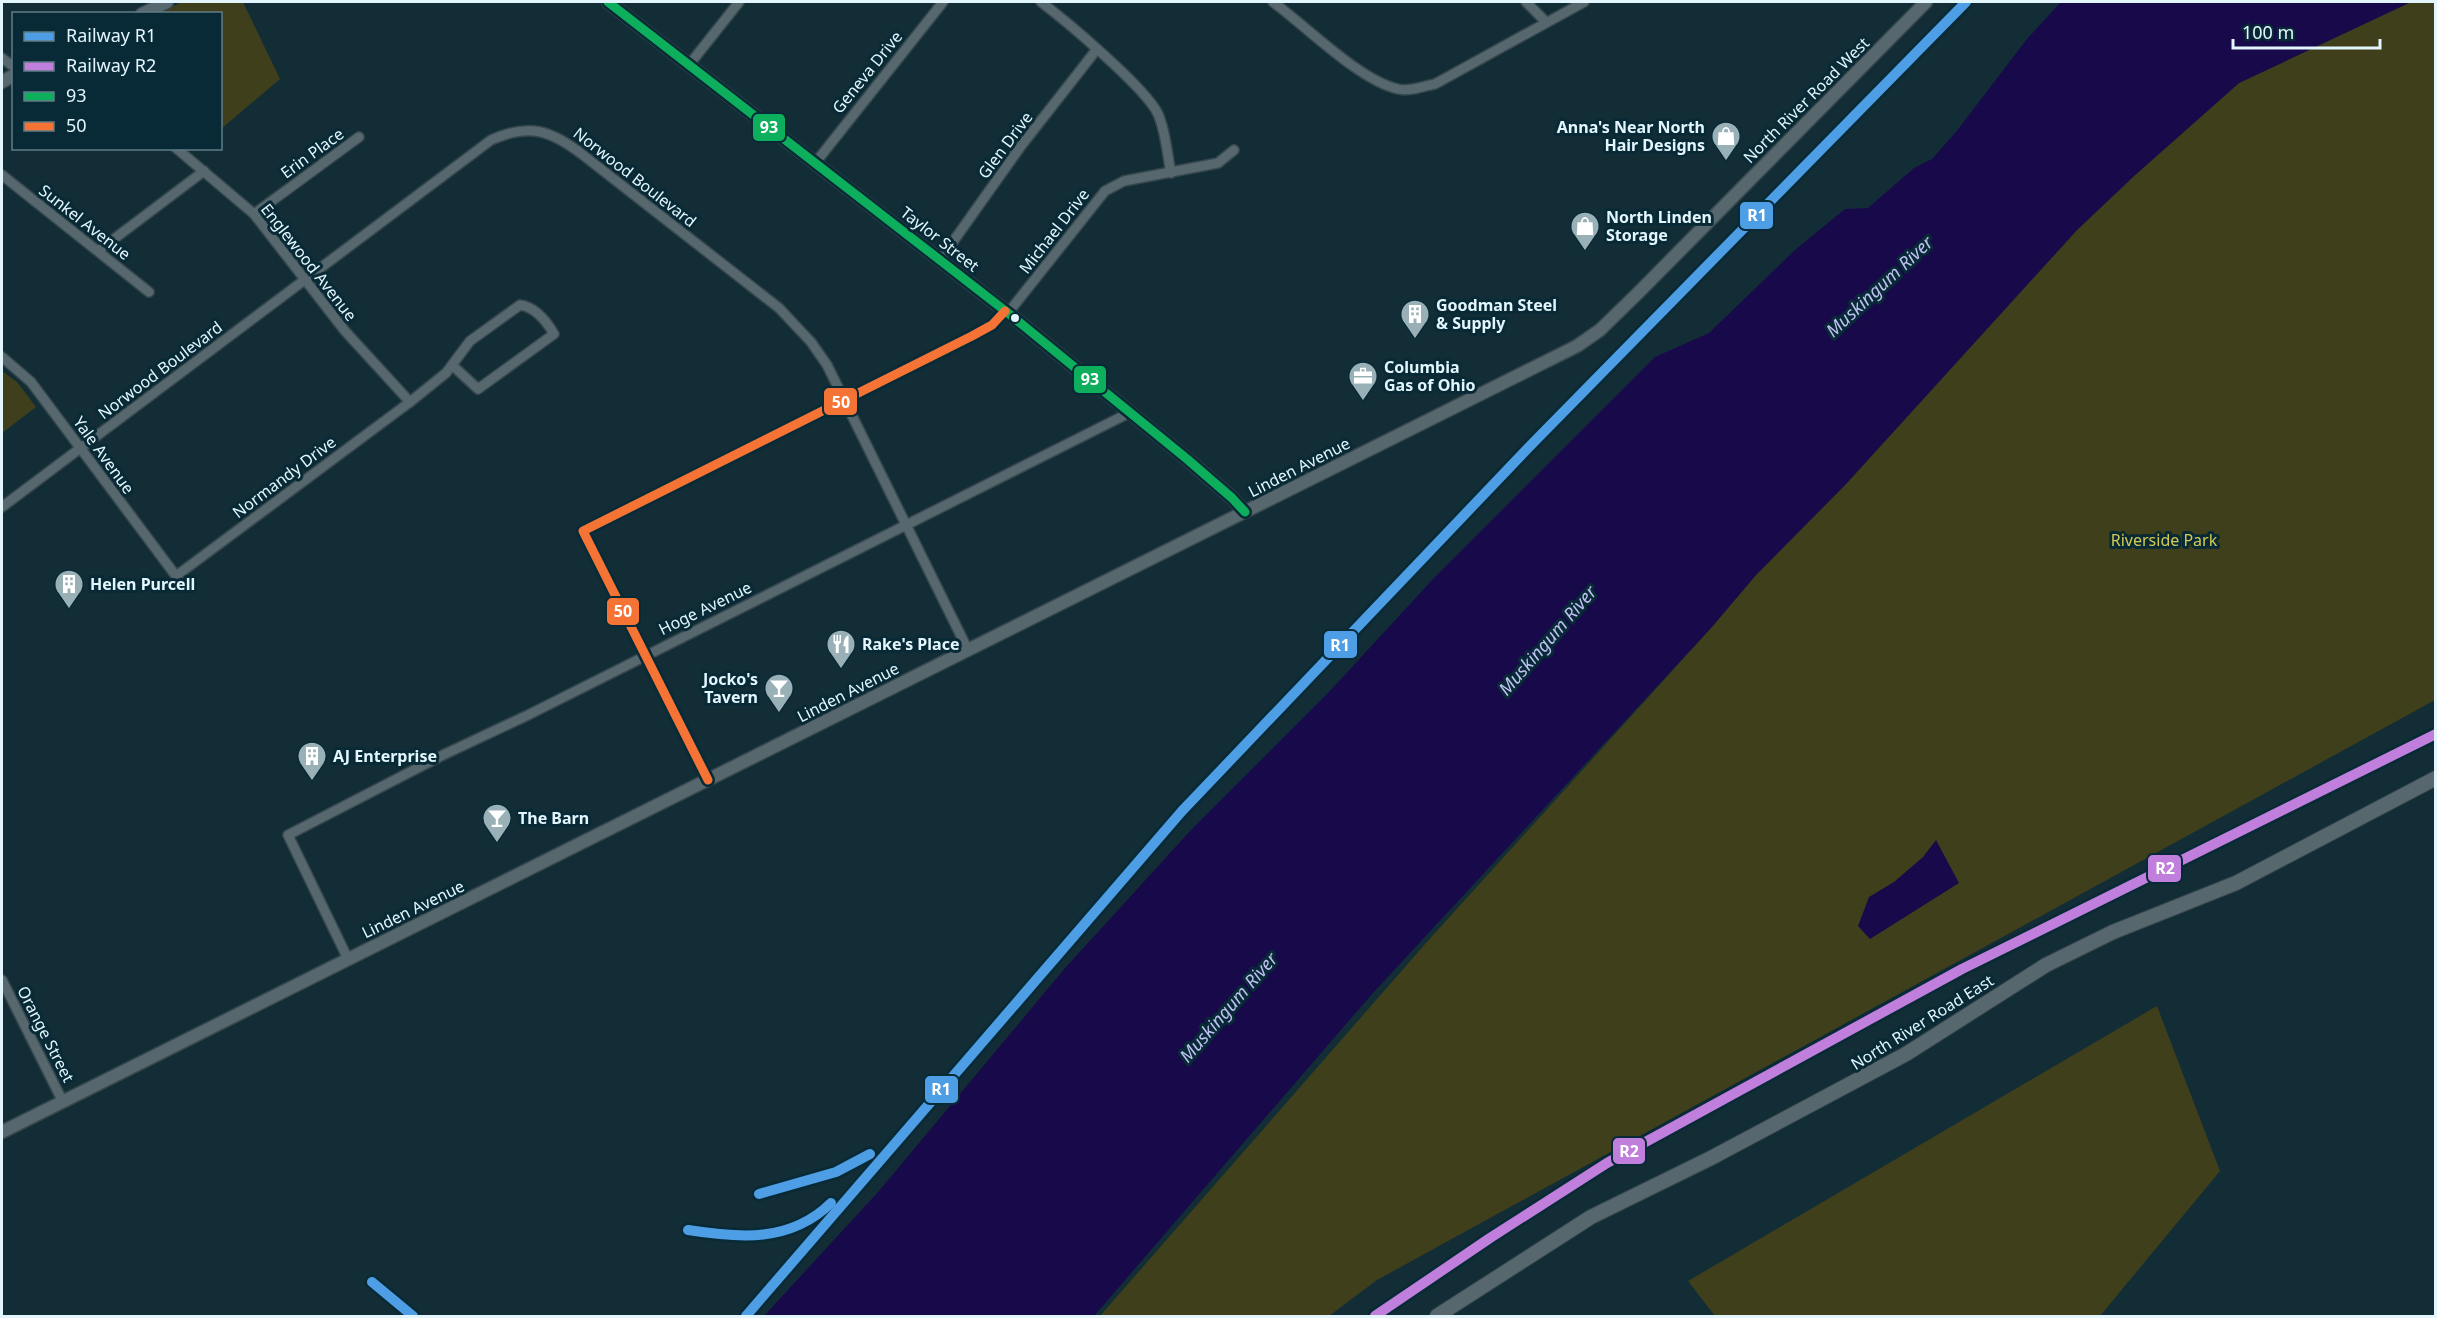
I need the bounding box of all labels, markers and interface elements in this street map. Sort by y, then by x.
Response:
legend [12,12,222,150]
scale bar [2233,12,2380,50]
text: 100 m [2242,20,2294,44]
text: Railway R1 [66,23,156,47]
street label: Geneva Drive [827,26,907,118]
street label: North River Road West [1738,32,1874,168]
text: Railway R2 [66,53,156,77]
text: 93 [66,83,87,107]
street label: Glen Drive [973,107,1037,183]
text: 50 [66,113,87,137]
line badge: 93 [752,113,786,142]
text: 93 [760,116,778,138]
place label: Anna's Near North Hair Designs [1557,116,1705,156]
shop icon: Anna's Near North Hair Designs [1710,120,1742,162]
street label: Norwood Boulevard [569,122,701,232]
street label: Erin Place [276,123,348,183]
street label: Sunkel Avenue [35,179,135,265]
street label: Michael Drive [1014,184,1094,278]
street label: Englewood Avenue [256,199,362,325]
street label: Taylor Street [896,201,984,277]
line badge: R1 [1739,201,1774,230]
text: R1 [1747,204,1767,226]
place label: North Linden Storage [1606,206,1712,246]
shop icon: North Linden Storage [1569,210,1601,252]
water label: Muskingum River [1820,230,1938,342]
place label: Goodman Steel & Supply [1436,294,1557,334]
building icon: Goodman Steel & Supply [1399,298,1431,340]
unlabelled marker [1009,312,1021,324]
street label: Norwood Boulevard [93,316,227,424]
place label: Columbia Gas of Ohio [1384,356,1476,396]
office icon: Columbia Gas of Ohio [1347,360,1379,402]
line badge: 93 [1073,365,1107,394]
text: 93 [1081,368,1099,390]
line badge: 50 [823,387,858,416]
text: 50 [832,391,850,413]
street label: Yale Avenue [68,412,140,498]
street label: Normandy Drive [228,431,340,523]
street label: Linden Avenue [1244,432,1354,502]
park label: Riverside Park [2111,529,2218,551]
building icon: Helen Purcell [53,568,85,610]
place label: Helen Purcell [90,573,195,595]
street label: Hoge Avenue [655,576,755,640]
water label: Muskingum River [1493,579,1602,700]
line badge: 50 [606,597,640,626]
text: 50 [614,600,632,622]
restaurant icon: Rake's Place [825,628,857,670]
line badge: R1 [1323,630,1358,659]
place label: Rake's Place [862,633,959,655]
text: R1 [1330,634,1350,656]
street label: Linden Avenue [793,657,903,727]
place label: Jocko's Tavern [701,668,758,708]
bar icon: Jocko's Tavern [763,672,795,714]
building icon: AJ Enterprise [296,740,328,782]
place label: AJ Enterprise [333,745,437,767]
bar icon: The Barn [481,802,513,844]
place label: The Barn [518,807,589,829]
line badge: R2 [2147,854,2182,883]
text: R2 [2155,857,2175,879]
street label: Linden Avenue [358,875,468,943]
water label: Muskingum River [1174,946,1283,1067]
street label: North River Road East [1847,969,1998,1075]
street label: Orange Street [12,982,80,1086]
line badge: R1 [924,1075,959,1104]
text: R1 [931,1078,951,1100]
line badge: R2 [1612,1137,1646,1165]
text: R2 [1619,1140,1639,1162]

